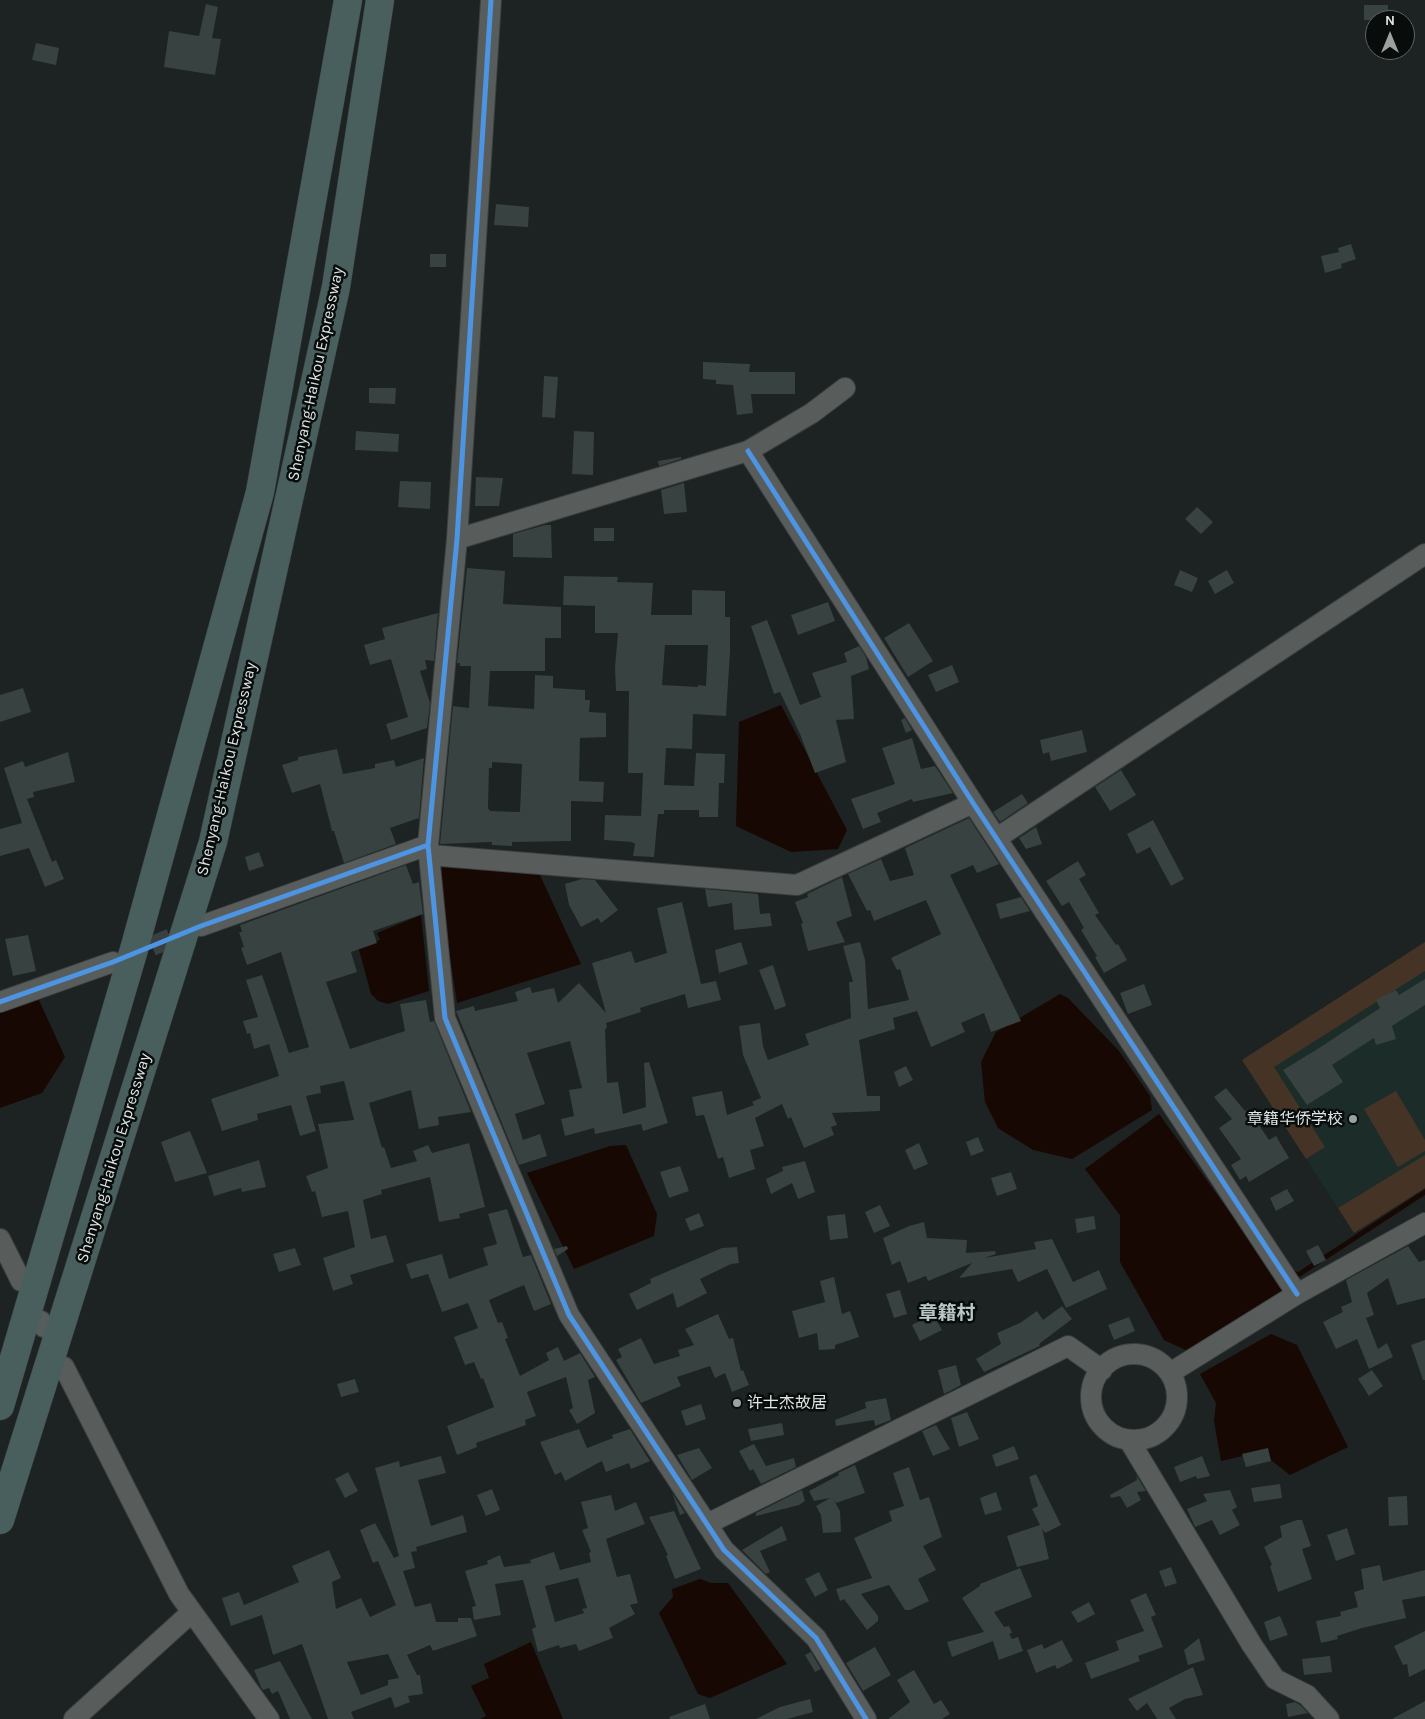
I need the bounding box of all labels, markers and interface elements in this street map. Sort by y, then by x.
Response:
north arrow [1365,10,1415,60]
text: N [1385,12,1395,29]
street label: Shenyang-Haikou Expressway [284,265,348,483]
street label: Shenyang-Haikou Expressway [193,660,261,878]
street label: Shenyang-Haikou Expressway [73,1051,155,1265]
place label: 章籍华侨学校 [1247,1109,1343,1129]
marker: 章籍华侨学校 [1347,1113,1359,1125]
district label: 章籍村 [919,1303,975,1325]
place label: 许士杰故居 [747,1393,827,1413]
marker: 许士杰故居 [731,1397,743,1409]

